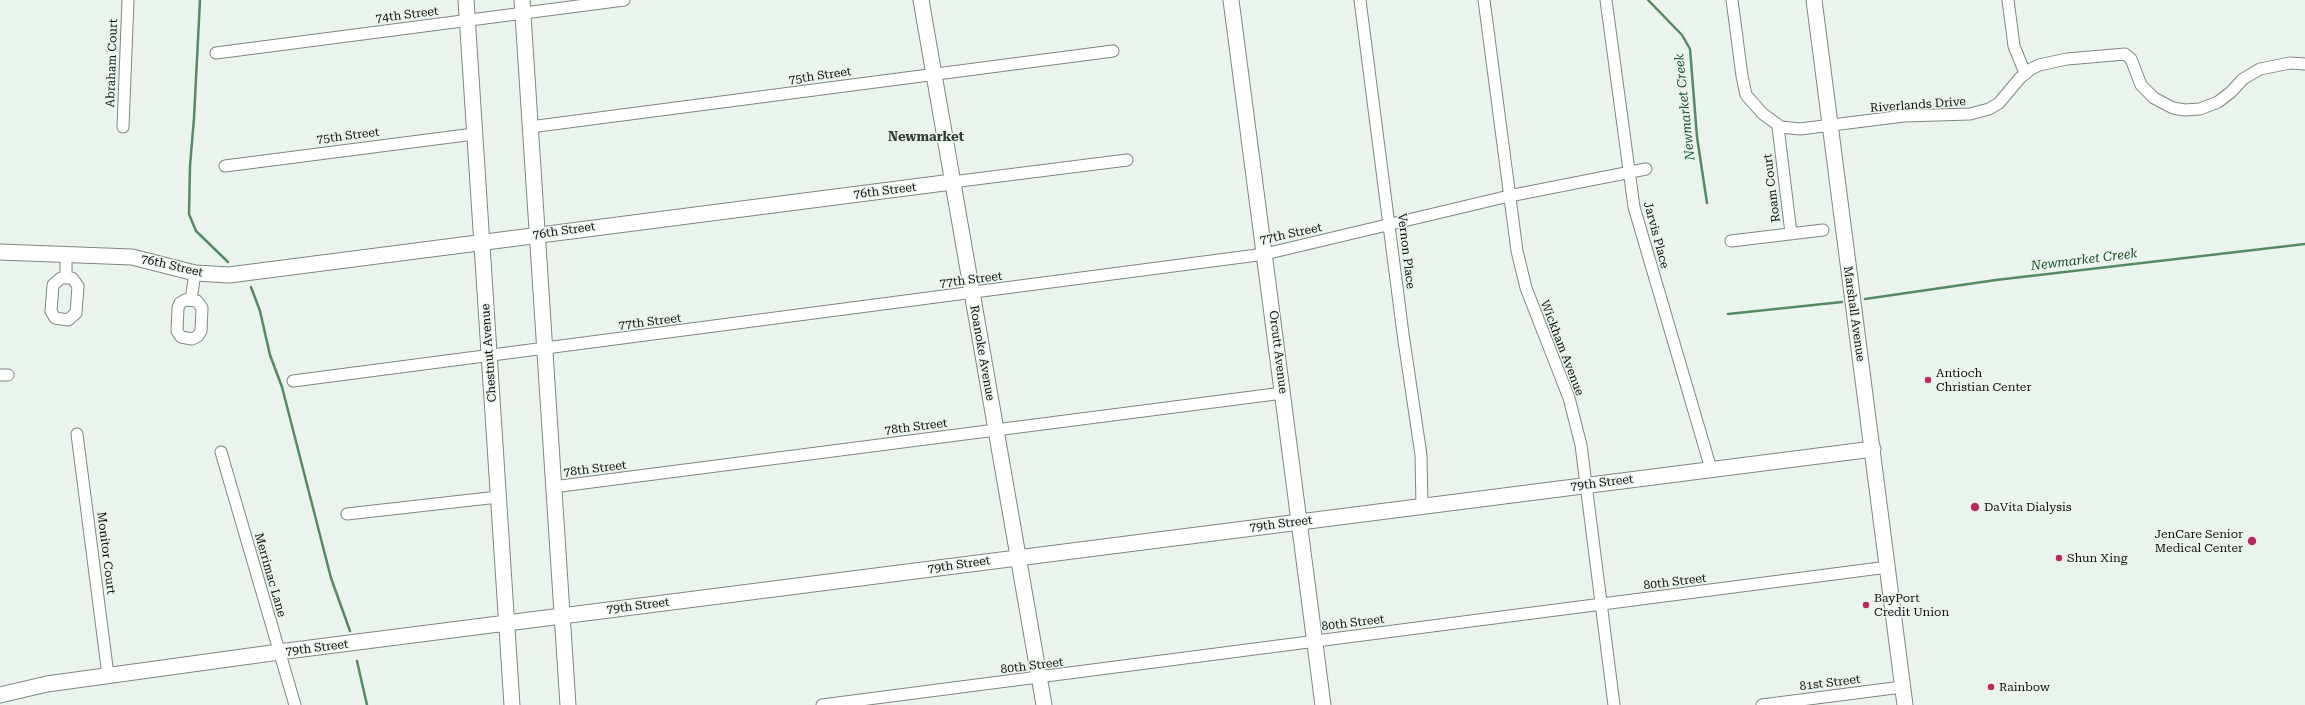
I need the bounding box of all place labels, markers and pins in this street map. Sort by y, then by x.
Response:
place label: Antioch Christian Center [1936,366,2031,394]
marker: Antioch Christian Center [1923,375,1933,385]
place label: DaVita Dialysis [1984,500,2072,514]
marker: DaVita Dialysis [1969,501,1981,513]
place label: JenCare Senior Medical Center [2154,527,2243,555]
marker: JenCare Senior Medical Center [2246,535,2258,547]
place label: Shun Xing [2067,551,2128,565]
marker: Shun Xing [2054,553,2064,563]
place label: BayPort Credit Union [1874,591,1949,619]
marker: BayPort Credit Union [1861,600,1871,610]
place label: Rainbow [1999,680,2050,694]
marker: Rainbow [1986,682,1996,692]

